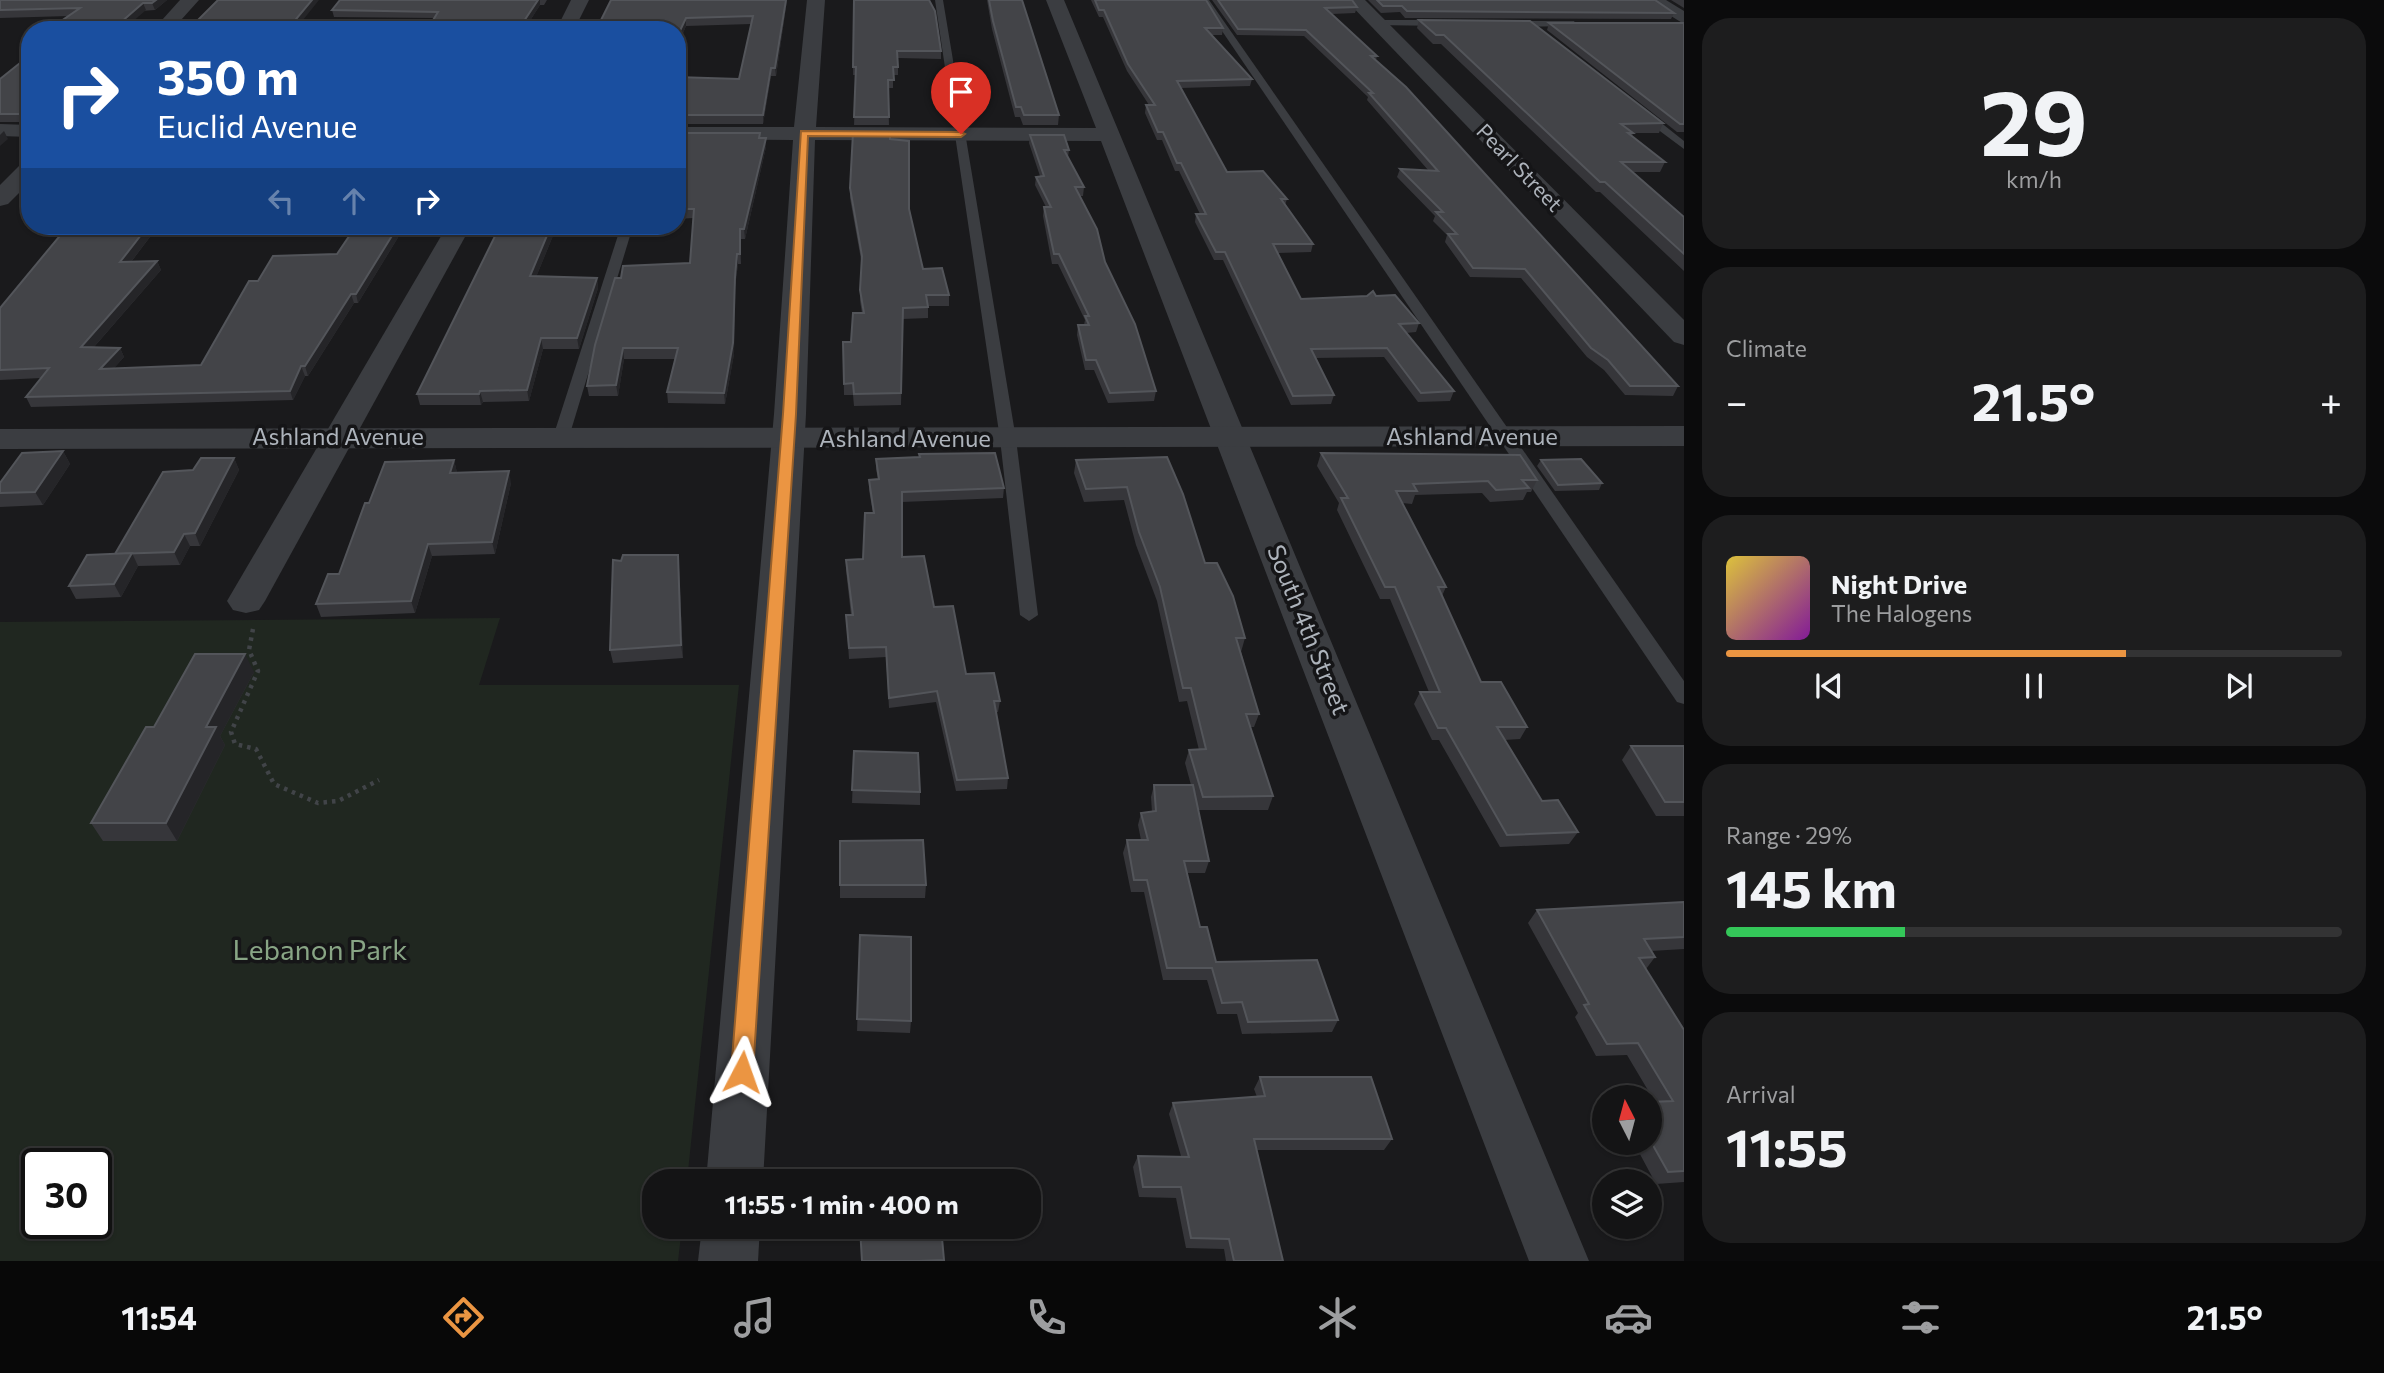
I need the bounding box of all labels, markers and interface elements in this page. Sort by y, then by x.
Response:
text: 350 m [157,45,299,105]
icon: right [42,49,133,140]
pin [931,62,991,134]
text: 29 [1980,63,2088,175]
icon: arrive [942,73,980,111]
text: Euclid Avenue [157,105,357,145]
street label: Pearl Street [1472,118,1568,216]
text: km/h [2006,165,2062,193]
icon: left [262,182,300,220]
icon: ahead [335,182,373,220]
icon: right [408,182,446,220]
text: Climate [1726,334,1807,362]
text: 21.5° [1972,368,2095,432]
text: − [1726,377,1748,424]
text: + [2320,377,2342,424]
street label: Ashland Avenue [252,421,424,450]
street label: Ashland Avenue [1386,421,1558,450]
street label: Ashland Avenue [819,423,991,452]
street label: South 4th Street [1262,540,1357,719]
text: Night Drive [1831,568,1967,599]
text: The Halogens [1831,599,1972,627]
icon: previous [1810,667,1848,705]
icon: pause [2015,667,2053,705]
icon: next [2220,667,2258,705]
text: Range · 29% [1726,821,1852,849]
text: 145 km [1726,855,1897,919]
park label: Lebanon Park [233,932,407,966]
position arrow [705,1035,779,1109]
text: Arrival [1726,1080,1796,1108]
north arrow [1592,1085,1662,1155]
map controls [1592,1085,1662,1239]
text: 11:55 [1726,1114,1847,1178]
speed limit sign: 30 [21,1148,112,1239]
button: layers [1592,1169,1662,1239]
text: 11:55 · 1 min · 400 m [724,1188,959,1219]
icon: directions [439,1293,488,1342]
icon: music [730,1293,779,1342]
icon: phone [1022,1293,1071,1342]
icon: climate [1313,1293,1362,1342]
icon: car [1604,1293,1653,1342]
icon: filters [1896,1293,1945,1342]
text: 11:54 [121,1297,197,1337]
text: 21.5° [2187,1297,2263,1337]

